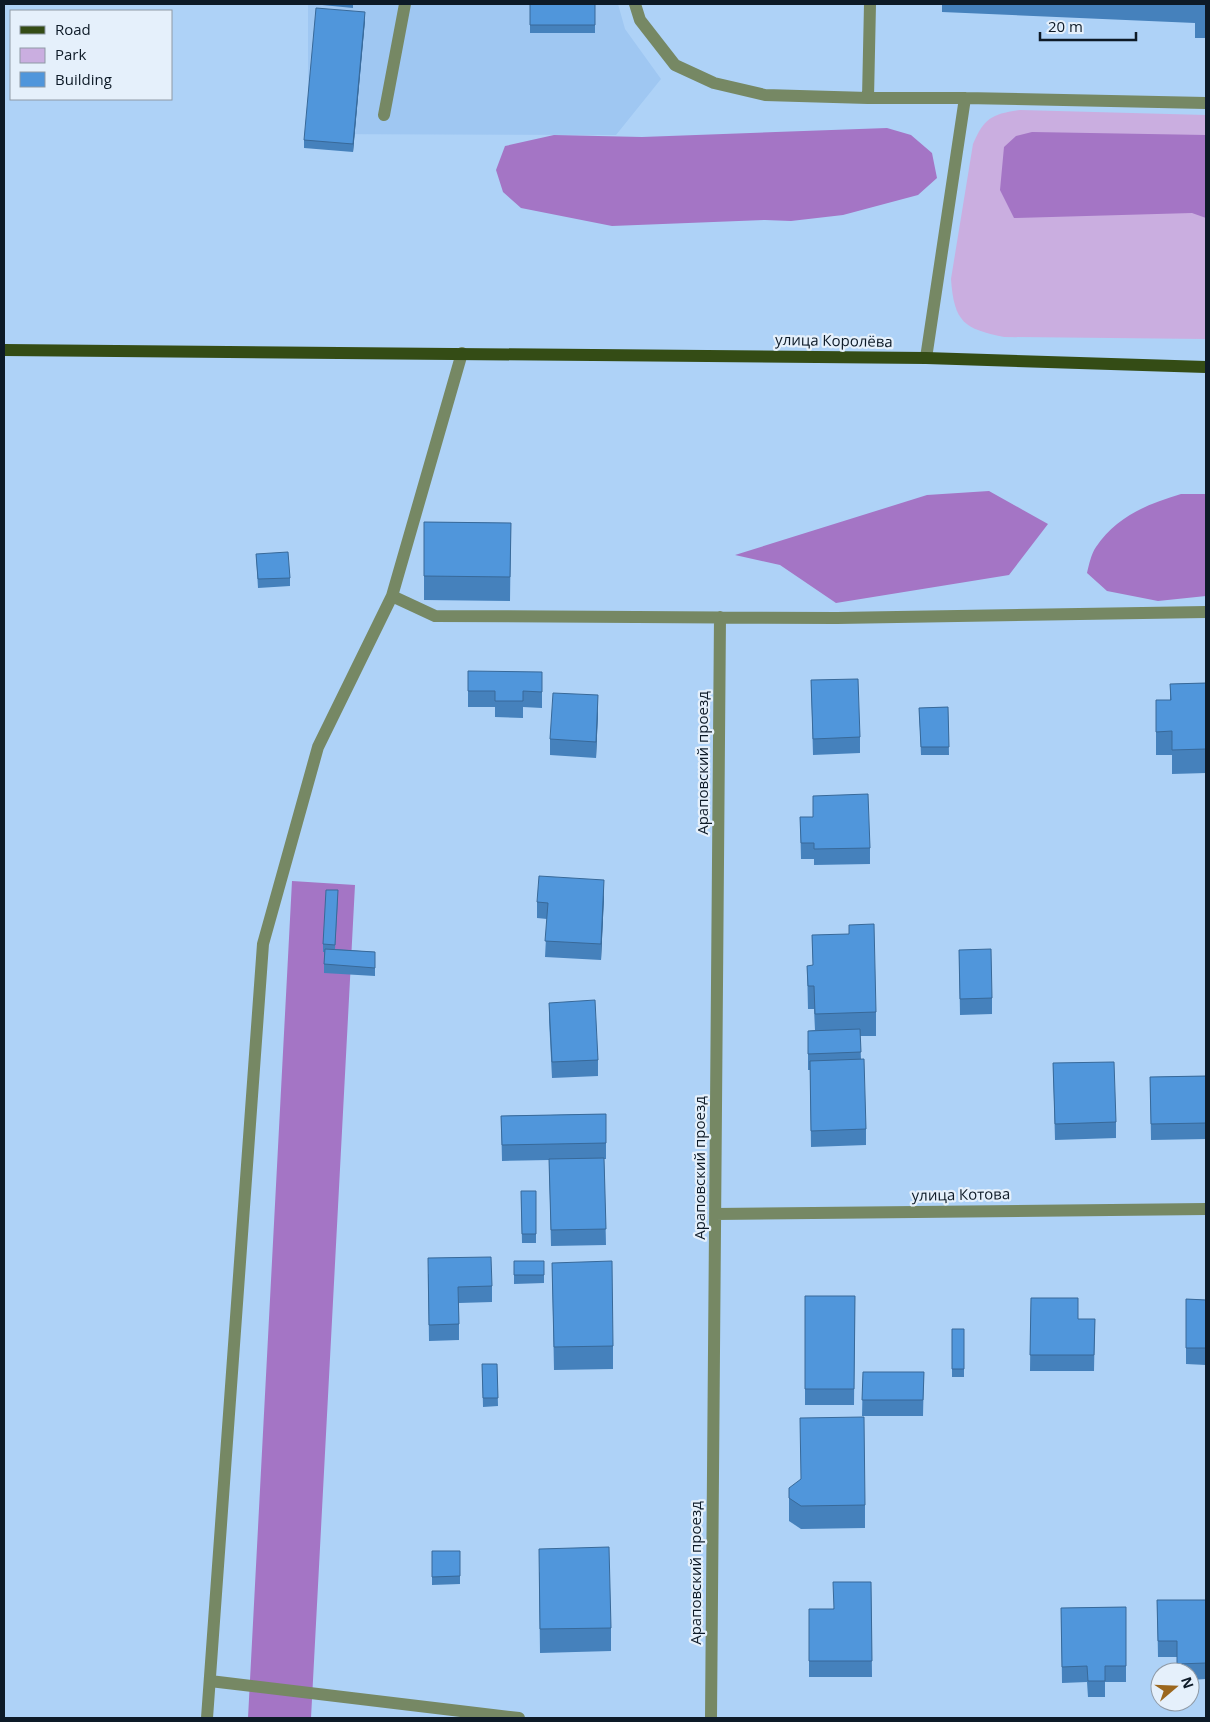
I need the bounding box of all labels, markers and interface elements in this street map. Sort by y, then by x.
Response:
legend [10,10,172,100]
scale bar [1040,10,1136,42]
text: 20 m [1048,16,1083,36]
text: Road [55,19,91,39]
text: Park [55,44,86,64]
text: Building [55,69,112,89]
street label: улица Королёва [775,329,893,351]
street label: Араповский проезд [692,691,712,835]
street label: Араповский проезд [689,1096,709,1240]
street label: улица Котова [912,1183,1010,1205]
street label: Араповский проезд [685,1501,705,1645]
north arrow [1150,1662,1200,1712]
text: N [1177,1674,1199,1691]

